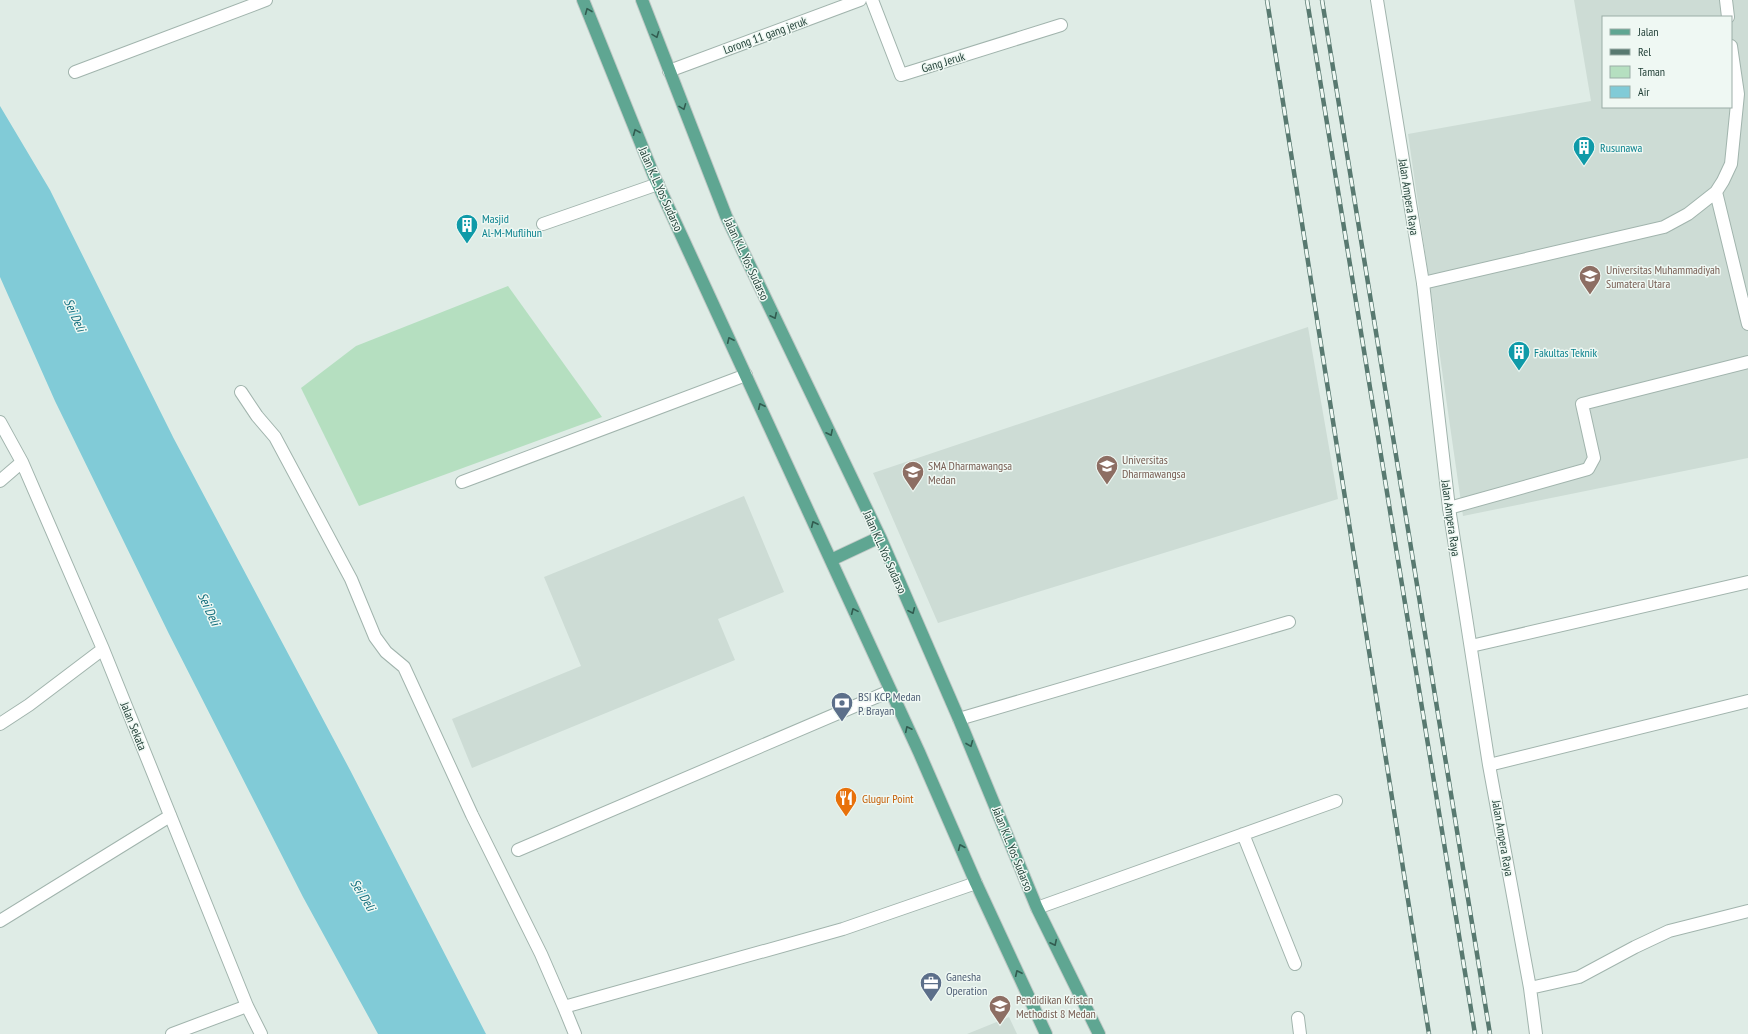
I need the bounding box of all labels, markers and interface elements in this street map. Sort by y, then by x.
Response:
one-way arrow [584,8,592,15]
street label: Lorong 11 gang jeruk [721,13,809,57]
legend [1602,16,1732,108]
text: Jalan [1637,24,1659,39]
one-way arrow [651,32,659,39]
text: Rel [1638,44,1651,59]
street label: Gang Jeruk [919,48,967,76]
text: Taman [1638,64,1665,79]
text: Air [1638,84,1650,99]
one-way arrow [679,104,687,111]
one-way arrow [633,128,641,136]
building icon: Rusunawa [1571,134,1597,167]
place label: Rusunawa [1600,140,1642,155]
street label: Jalan K. L. Yos Sudarso [635,144,686,233]
street label: Jalan Ampera Raya [1395,157,1422,236]
place label: Masjid Al-M-Muflihun [482,211,542,240]
building icon: Masjid Al-M-Muflihun [454,212,480,245]
street label: Jalan K.L. Yos Sudarso [721,215,773,302]
place label: Universitas Muhammadiyah Sumatera Utara [1606,262,1720,291]
school or university icon: Universitas Muhammadiyah Sumatera Utara [1577,263,1603,296]
water label: Sei Deli [60,296,91,336]
one-way arrow [769,312,777,319]
one-way arrow [727,336,735,344]
building icon: Fakultas Teknik [1506,339,1532,372]
place label: Fakultas Teknik [1534,345,1597,360]
one-way arrow [757,403,765,410]
one-way arrow [825,429,833,437]
place label: Universitas Dharmawangsa [1122,452,1186,481]
school or university icon: Universitas Dharmawangsa [1094,453,1120,486]
place label: SMA Dharmawangsa Medan [928,458,1012,487]
school or university icon: SMA Dharmawangsa Medan [900,459,926,492]
street label: Jalan Ampera Raya [1438,478,1464,557]
street label: Jalan K.L. Yos Sudarso [860,507,910,596]
one-way arrow [811,521,819,528]
water label: Sei Deli [194,590,225,630]
one-way arrow [851,607,859,615]
one-way arrow [907,607,915,615]
place label: BSI KCP Medan P. Brayan [858,689,921,718]
bank icon: BSI KCP Medan P. Brayan [829,690,855,723]
street label: Jalan Sekata [117,699,151,753]
one-way arrow [905,725,913,733]
one-way arrow [965,740,973,747]
restaurant icon: Glugur Point [833,785,859,818]
place label: Glugur Point [862,791,914,806]
street label: Jalan Ampera Raya [1489,798,1517,877]
street label: Jalan K.L. Yos Sudarso [989,804,1037,893]
one-way arrow [958,844,966,852]
water label: Sei Deli [347,876,381,916]
one-way arrow [1049,939,1057,946]
place label: Ganesha Operation [946,969,987,998]
office icon: Ganesha Operation [918,970,944,1003]
one-way arrow [1015,970,1023,978]
place label: Pendidikan Kristen Methodist 8 Medan [1016,992,1096,1021]
school or university icon: Pendidikan Kristen Methodist 8 Medan [987,993,1013,1026]

